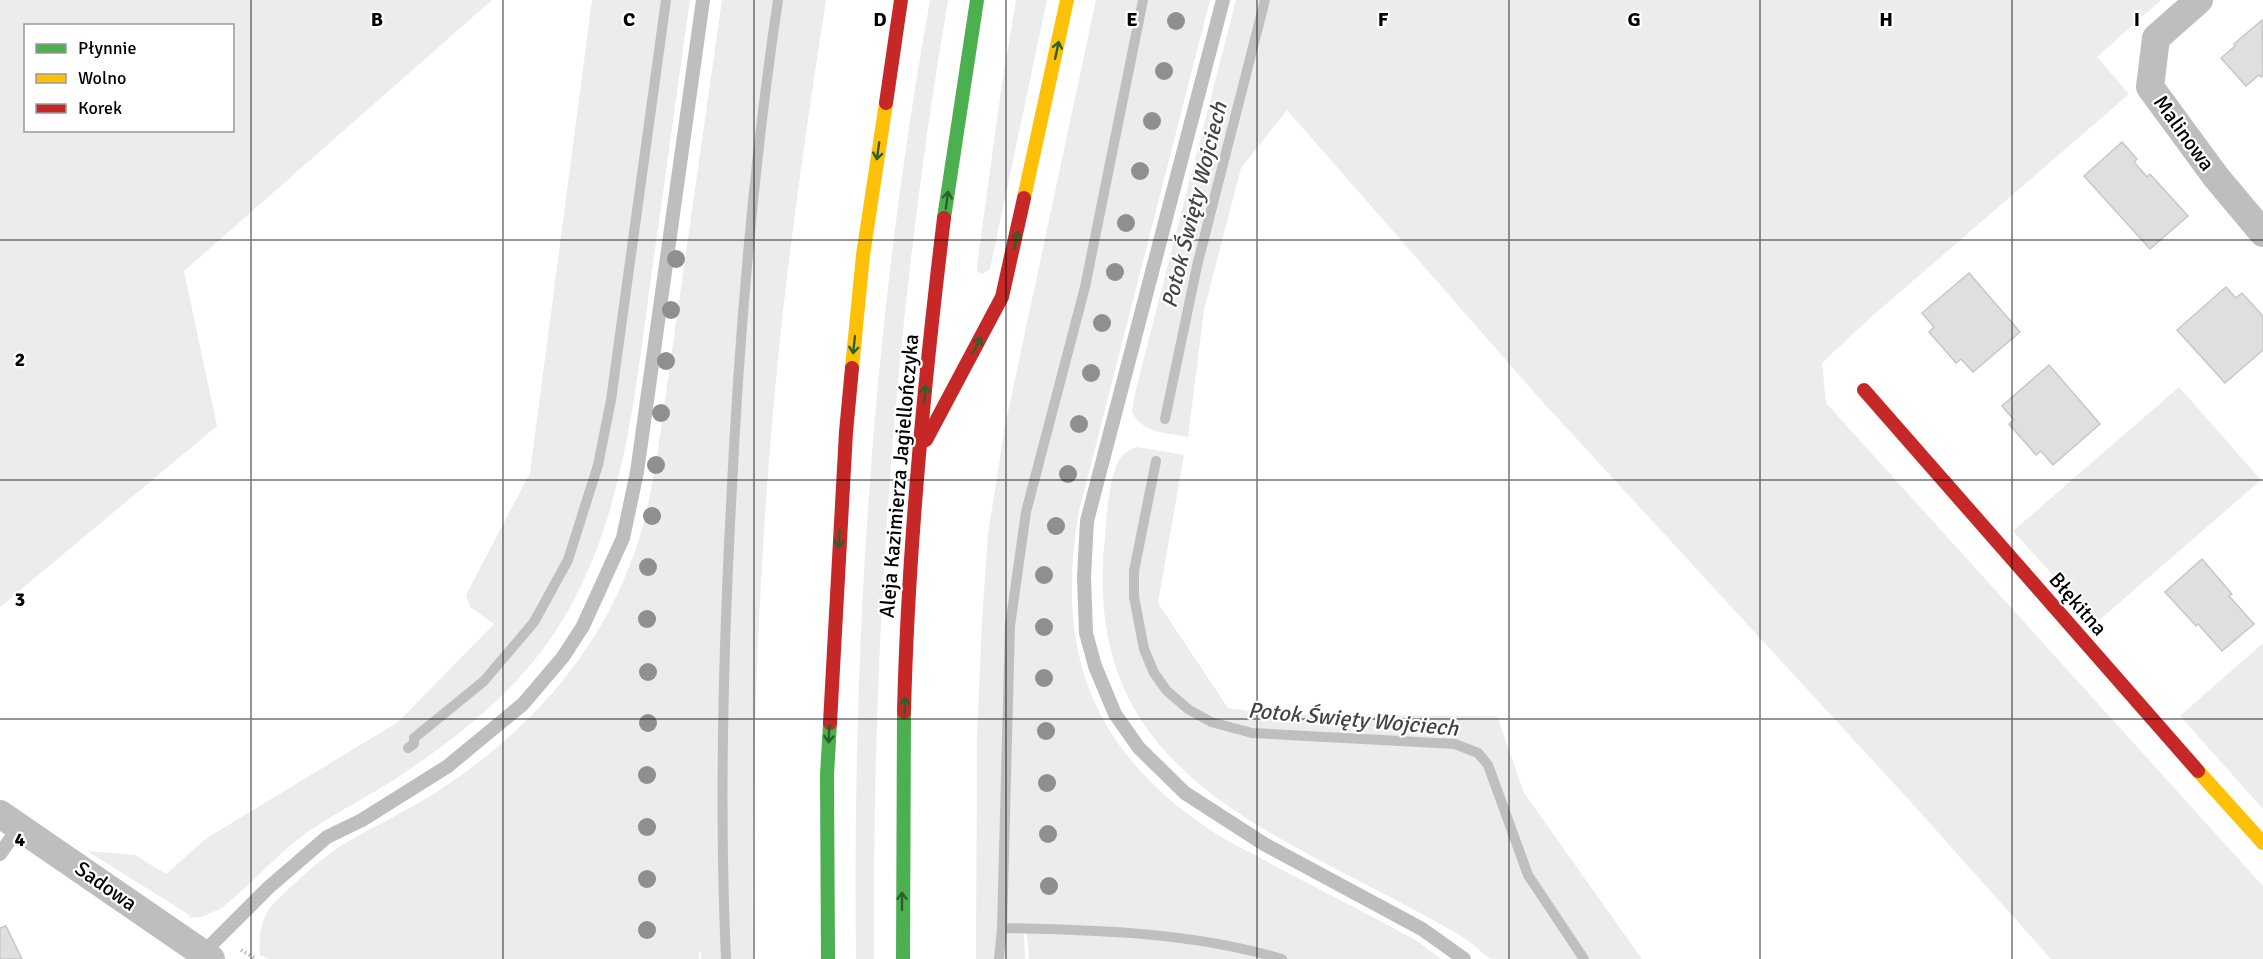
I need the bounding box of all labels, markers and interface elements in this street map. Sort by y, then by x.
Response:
text: B [371,7,383,32]
text: C [623,7,635,32]
text: D [873,7,887,32]
text: E [1126,7,1138,32]
text: F [1378,7,1389,32]
text: G [1627,7,1641,32]
text: H [1879,7,1893,32]
text: I [2134,7,2140,32]
legend [24,24,234,132]
text: Płynnie [78,37,136,59]
one-way arrow [1051,40,1063,59]
text: Wolno [78,67,126,89]
street label: Malinowa [2148,90,2220,176]
text: Korek [78,97,122,119]
water label: Potok Święty Wojciech [1155,98,1233,311]
one-way arrow [872,141,883,161]
one-way arrow [941,191,952,211]
one-way arrow [1011,231,1022,251]
street label: Aleja Kazimierza Jagiellończyka [874,333,924,619]
one-way arrow [848,334,859,354]
one-way arrow [971,337,983,354]
text: 2 [15,347,25,372]
one-way arrow [920,385,931,405]
one-way arrow [834,529,845,549]
street label: Błękitna [2043,567,2113,641]
text: 3 [15,587,25,612]
one-way arrow [899,696,911,716]
water label: Potok Święty Wojciech [1247,696,1460,742]
one-way arrow [823,723,834,743]
text: 4 [15,827,26,852]
street label: Sadowa [70,855,142,917]
one-way arrow [896,891,908,911]

